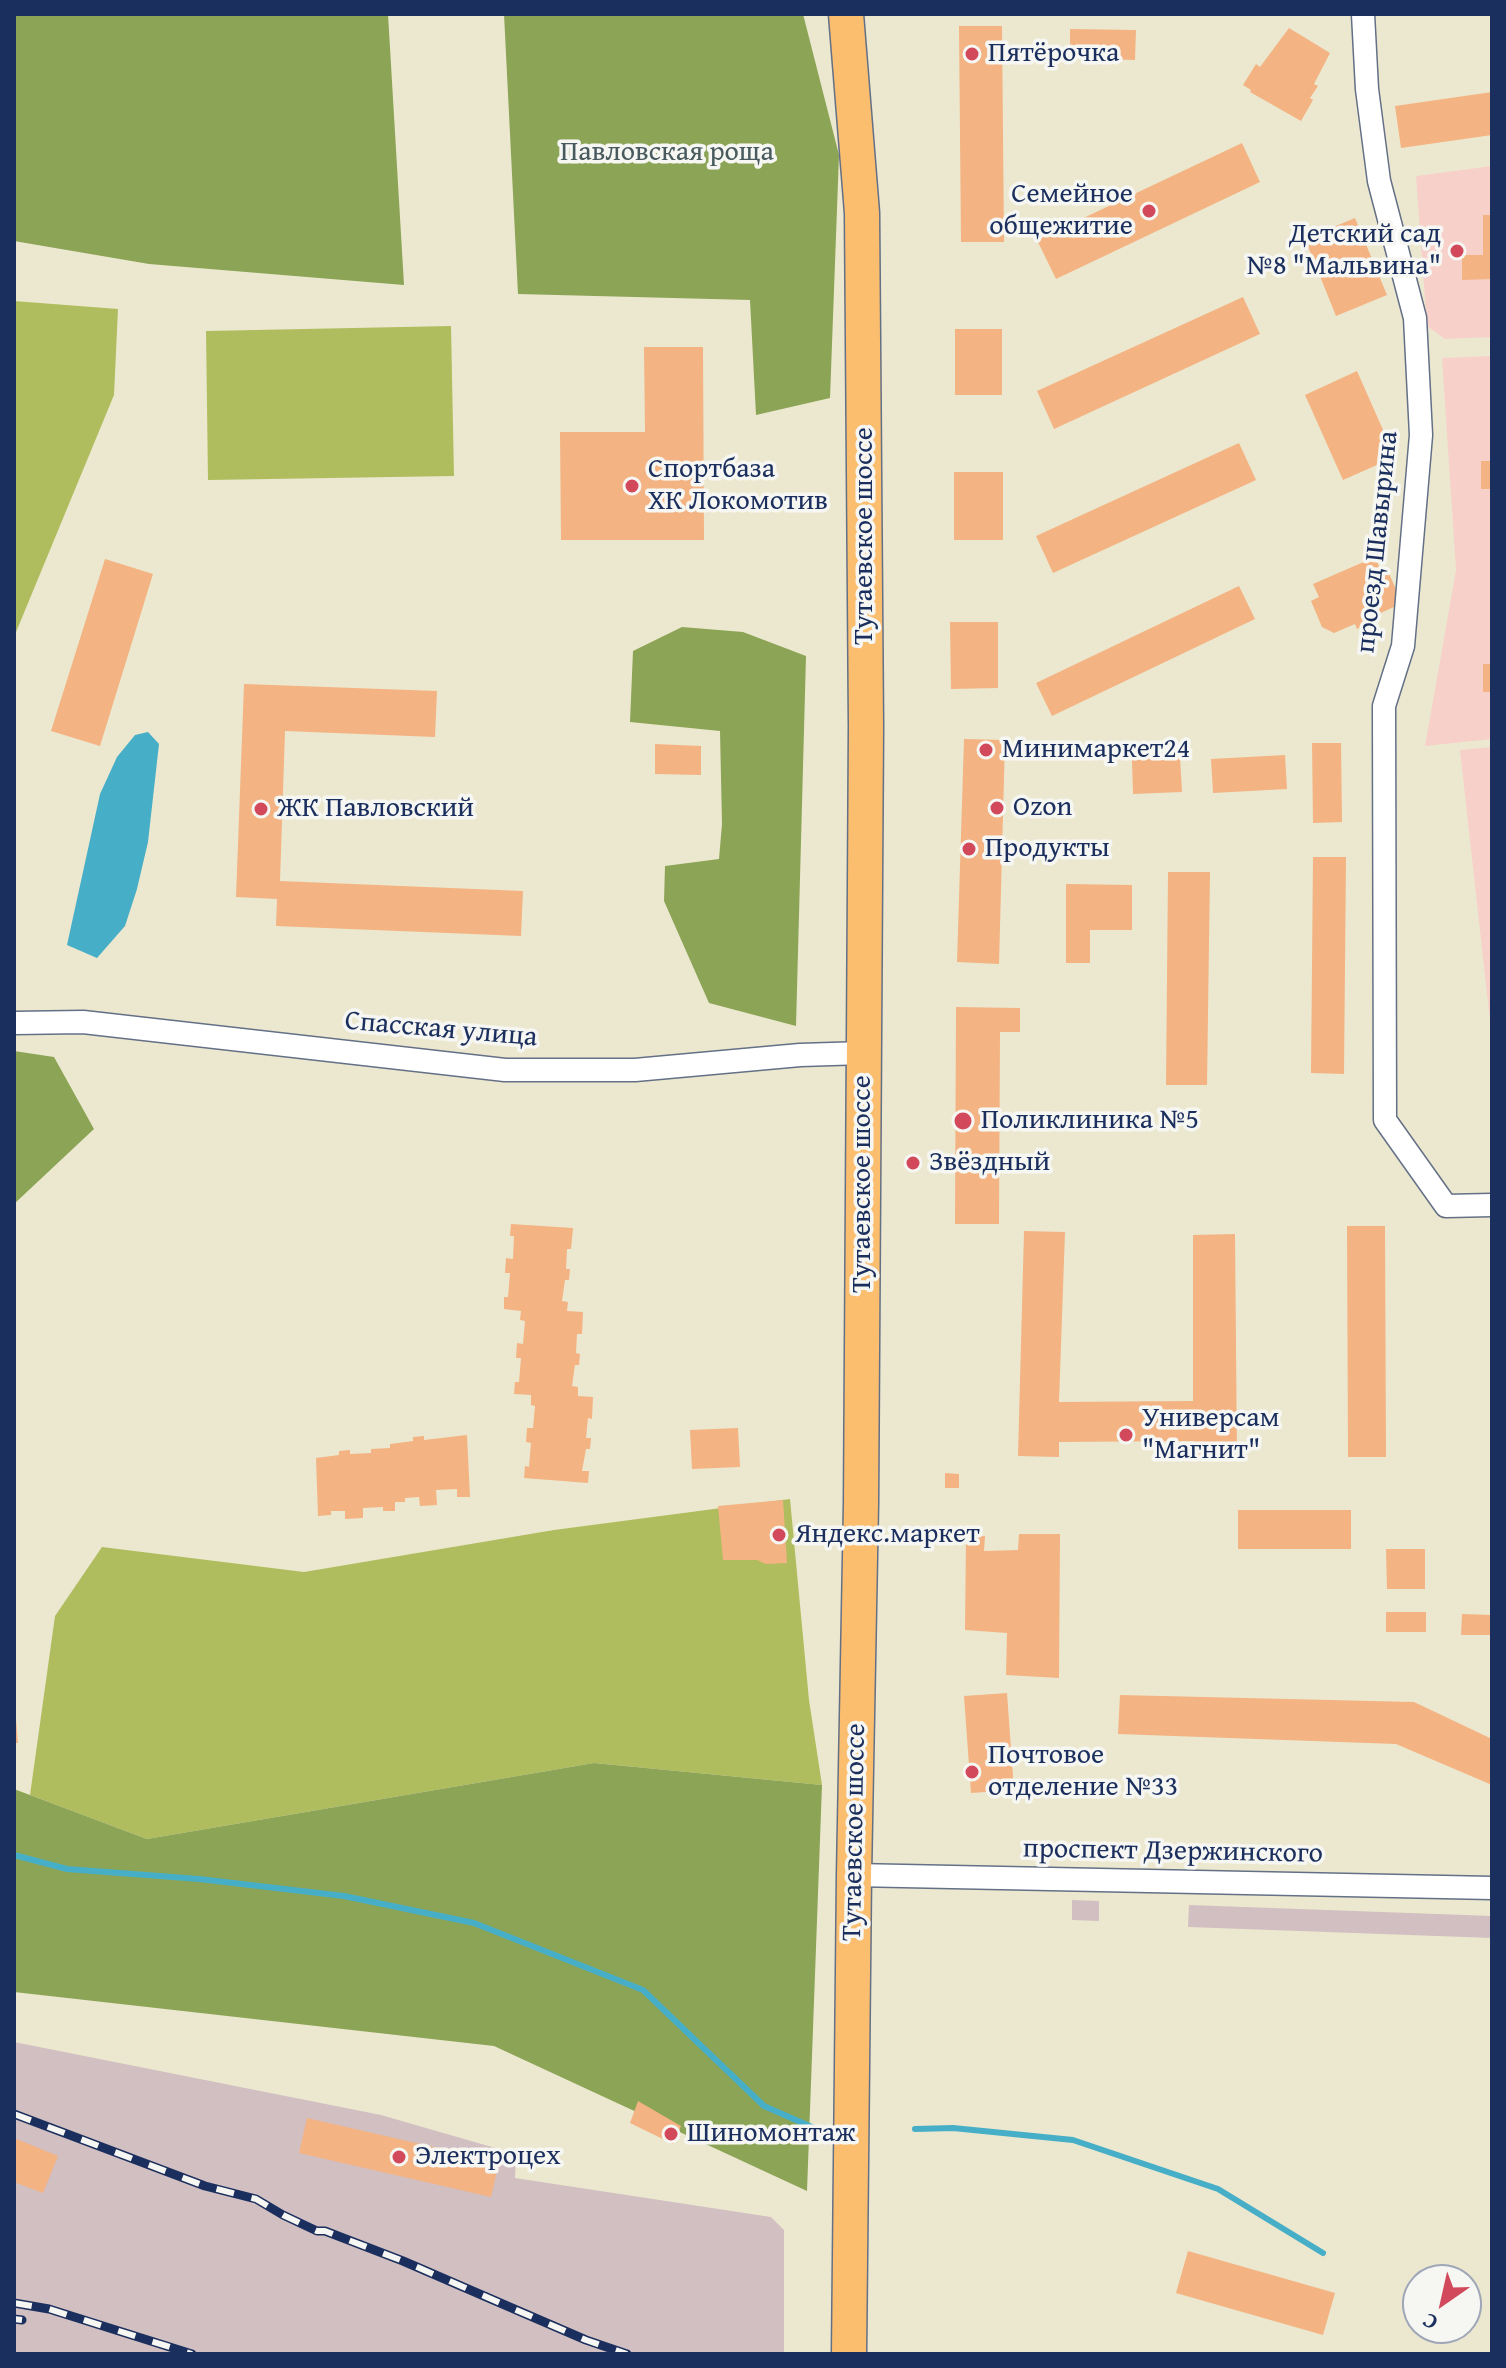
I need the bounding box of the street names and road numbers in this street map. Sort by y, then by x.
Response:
street label: Тутаевское шоссе [848,427,882,645]
street label: проезд Шавырина [1350,429,1406,655]
street label: Спасская улица [343,1005,539,1055]
street label: Тутаевское шоссе [846,1075,880,1293]
street label: Тутаевское шоссе [836,1723,874,1941]
street label: проспект Дзержинского [1023,1833,1323,1871]

